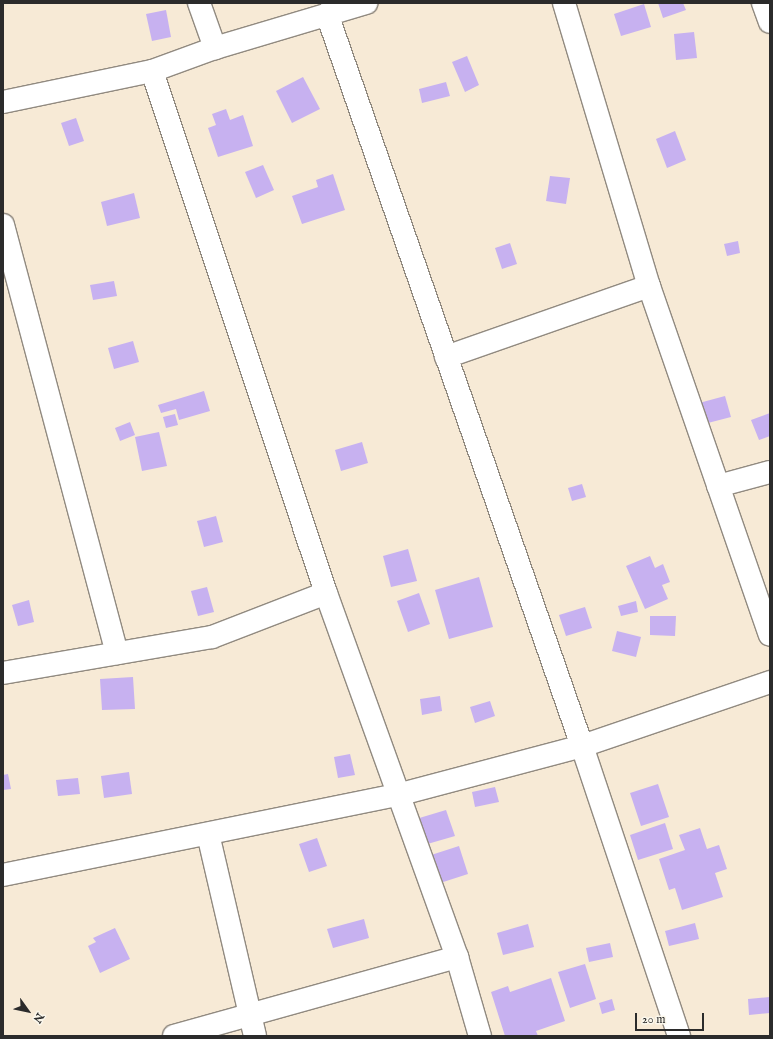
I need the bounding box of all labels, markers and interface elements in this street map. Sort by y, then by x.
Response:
north arrow [8,991,48,1031]
scale bar [637,1005,706,1031]
text: N [30,1010,47,1025]
text: 20 m [642,1012,665,1027]

